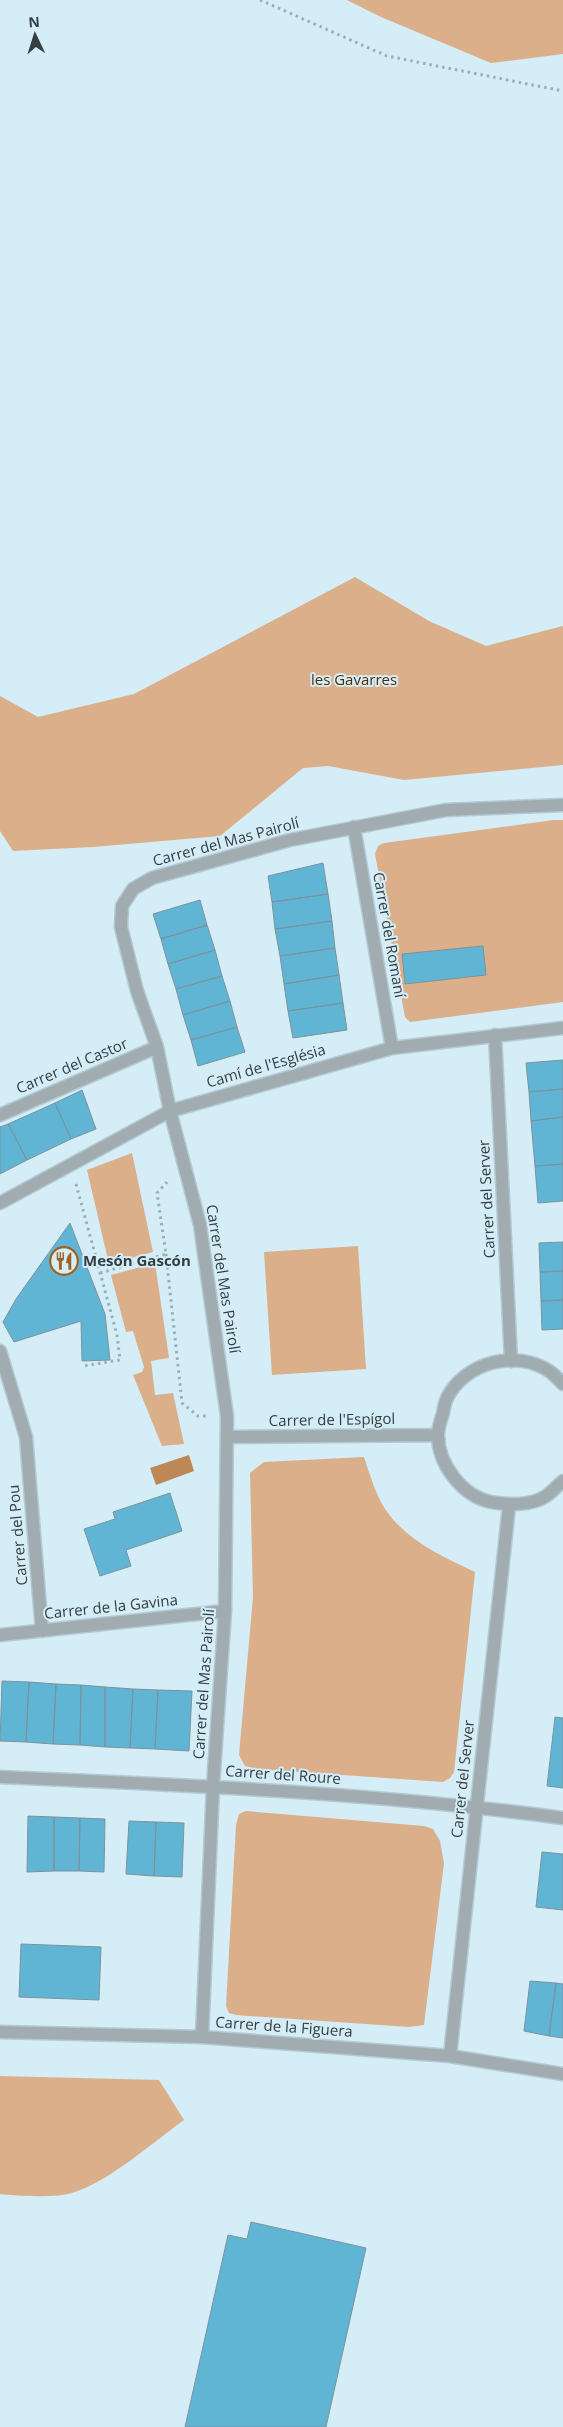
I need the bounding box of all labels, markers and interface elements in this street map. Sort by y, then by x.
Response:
north arrow [10,10,60,60]
text: N [28,12,40,31]
park label: les Gavarres [311,669,397,689]
street label: Carrer del Mas Pairolí [150,812,302,870]
street label: Carrer del Romaní [369,870,411,1000]
street label: Carrer del Castor [13,1033,130,1098]
street label: Camí de l'Església [204,1038,328,1092]
street label: Carrer del Server [473,1139,499,1259]
street label: Carrer del Mas Pairolí [202,1203,246,1356]
restaurant icon: Mesón Gascón [49,1246,79,1276]
place label: Mesón Gascón [83,1250,191,1270]
street label: Carrer de l'Espígol [269,1408,395,1430]
street label: Carrer del Pou [3,1484,31,1586]
street label: Carrer de la Gavina [43,1589,179,1623]
street label: Carrer del Mas Pairolí [188,1607,218,1760]
street label: Carrer del Server [446,1719,478,1839]
street label: Carrer del Roure [225,1760,342,1788]
street label: Carrer de la Figuera [215,2011,353,2041]

